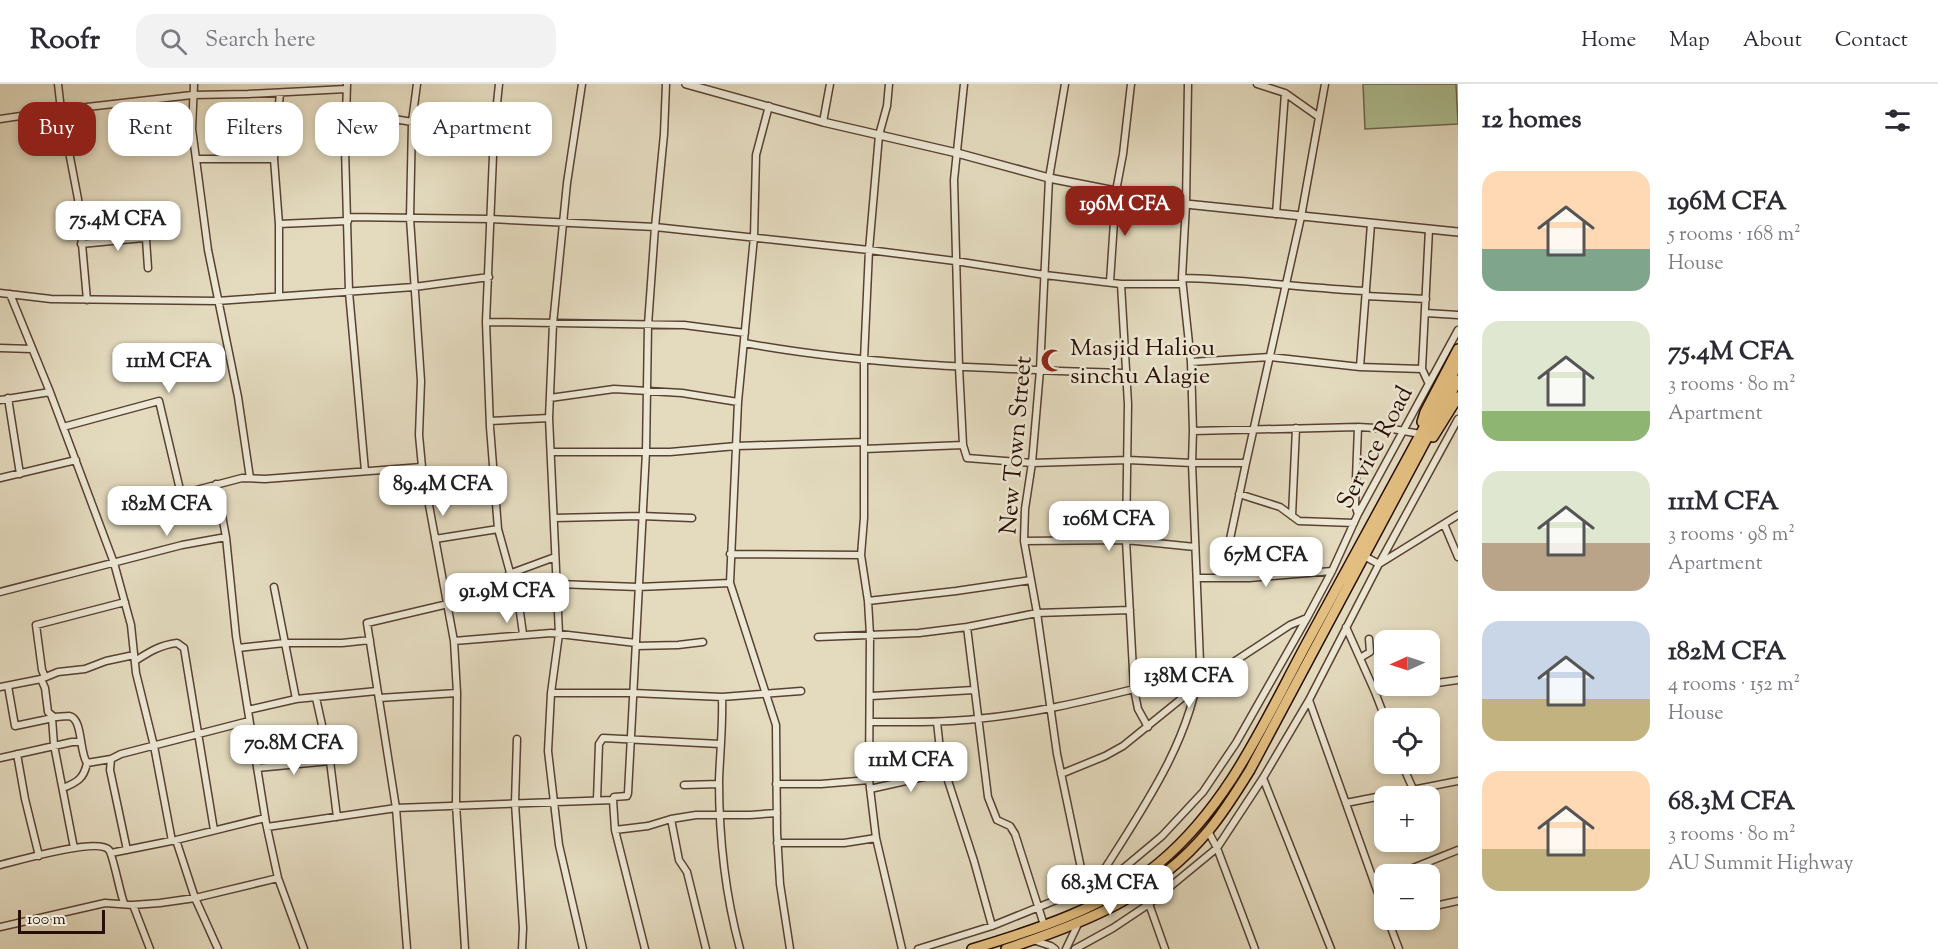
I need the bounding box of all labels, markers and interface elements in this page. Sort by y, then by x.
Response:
search box [136,14,556,68]
text: Roofr [30,21,100,61]
icon: search [157,25,190,58]
text: Search here [205,25,315,57]
text: Home [1581,26,1636,56]
text: Map [1669,26,1710,56]
text: About [1743,26,1802,56]
text: Contact [1835,26,1908,56]
chip: Buy [18,102,96,156]
chip: Rent [108,102,193,156]
chip: Filters [205,102,303,156]
chip: New [315,102,399,156]
chip: Apartment [411,102,552,156]
text: 12 homes [1482,102,1581,139]
icon: filters [1881,104,1914,137]
text: 196M CFA [1668,184,1787,221]
pin: 196M CFA [1063,186,1187,237]
text: 196M CFA [1079,191,1171,220]
icon: home [1530,195,1602,267]
pin: 75.4M CFA [49,201,187,252]
text: 75.4M CFA [70,206,166,235]
text: 5 rooms · 168 m² [1668,221,1801,250]
text: House [1668,250,1723,279]
place label: Masjid Haliou sinchu Alagie [1070,332,1215,394]
text: 75.4M CFA [1668,334,1794,371]
pin: 111M CFA [107,343,231,394]
icon: home [1530,345,1602,417]
text: 111M CFA [126,348,212,377]
mosque icon: Masjid Haliou sinchu Alagie [1039,348,1065,374]
street label: New Town Street [992,354,1042,536]
text: 3 rooms · 80 m² [1668,371,1796,400]
street label: Service Road [1329,380,1423,515]
text: Apartment [1668,400,1763,429]
pin: 89.4M CFA [374,466,512,517]
text: 89.4M CFA [393,471,493,500]
text: 111M CFA [1668,484,1779,521]
pin: 182M CFA [105,486,229,537]
text: 182M CFA [122,491,212,520]
icon: home [1530,495,1602,567]
pin: 106M CFA [1047,501,1171,552]
text: 106M CFA [1063,506,1155,535]
text: 3 rooms · 98 m² [1668,521,1795,550]
pin: 67M CFA [1211,537,1321,588]
text: 67M CFA [1224,542,1308,571]
text: Apartment [1668,550,1763,579]
pin: 91.9M CFA [438,573,576,624]
text: 91.9M CFA [459,578,555,607]
north arrow [1374,630,1440,696]
map controls [1374,630,1440,930]
text: 182M CFA [1668,634,1786,671]
icon: home [1530,645,1602,717]
pin: 138M CFA [1127,658,1251,709]
text: 138M CFA [1144,663,1234,692]
text: 4 rooms · 152 m² [1668,671,1800,700]
text: House [1668,700,1723,729]
button: locate [1374,708,1440,774]
pin: 70.8M CFA [225,725,363,776]
text: 70.8M CFA [244,730,344,759]
pin: 111M CFA [849,742,973,793]
text: 111M CFA [868,747,954,776]
text: 68.3M CFA [1668,784,1795,821]
button: + [1374,786,1440,852]
icon: home [1530,795,1602,867]
text: 3 rooms · 80 m² [1668,821,1796,850]
text: AU Summit Highway [1668,850,1853,879]
button: − [1374,864,1440,930]
pin: 68.3M CFA [1041,865,1179,916]
text: 68.3M CFA [1061,870,1159,899]
scale bar [18,907,105,934]
text: 100 m [27,909,66,932]

